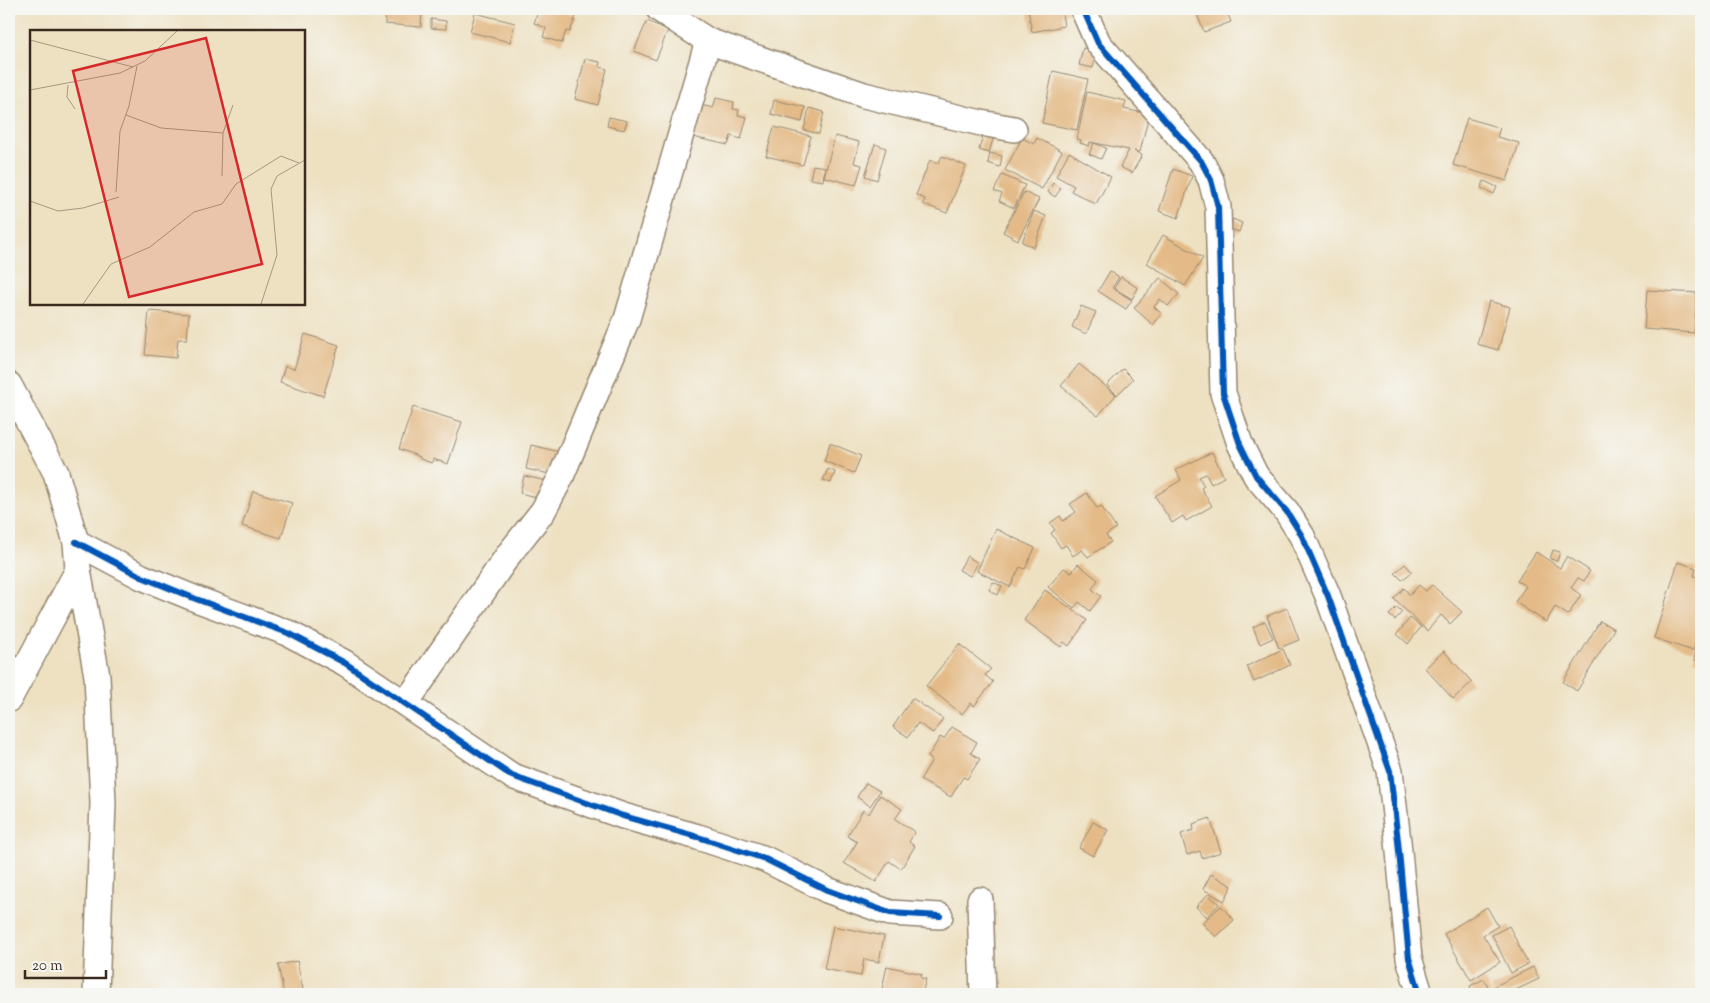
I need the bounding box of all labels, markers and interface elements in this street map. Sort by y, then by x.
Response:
inset map [30,30,305,305]
scale bar [25,948,106,980]
text: 20 m [32,956,63,977]

